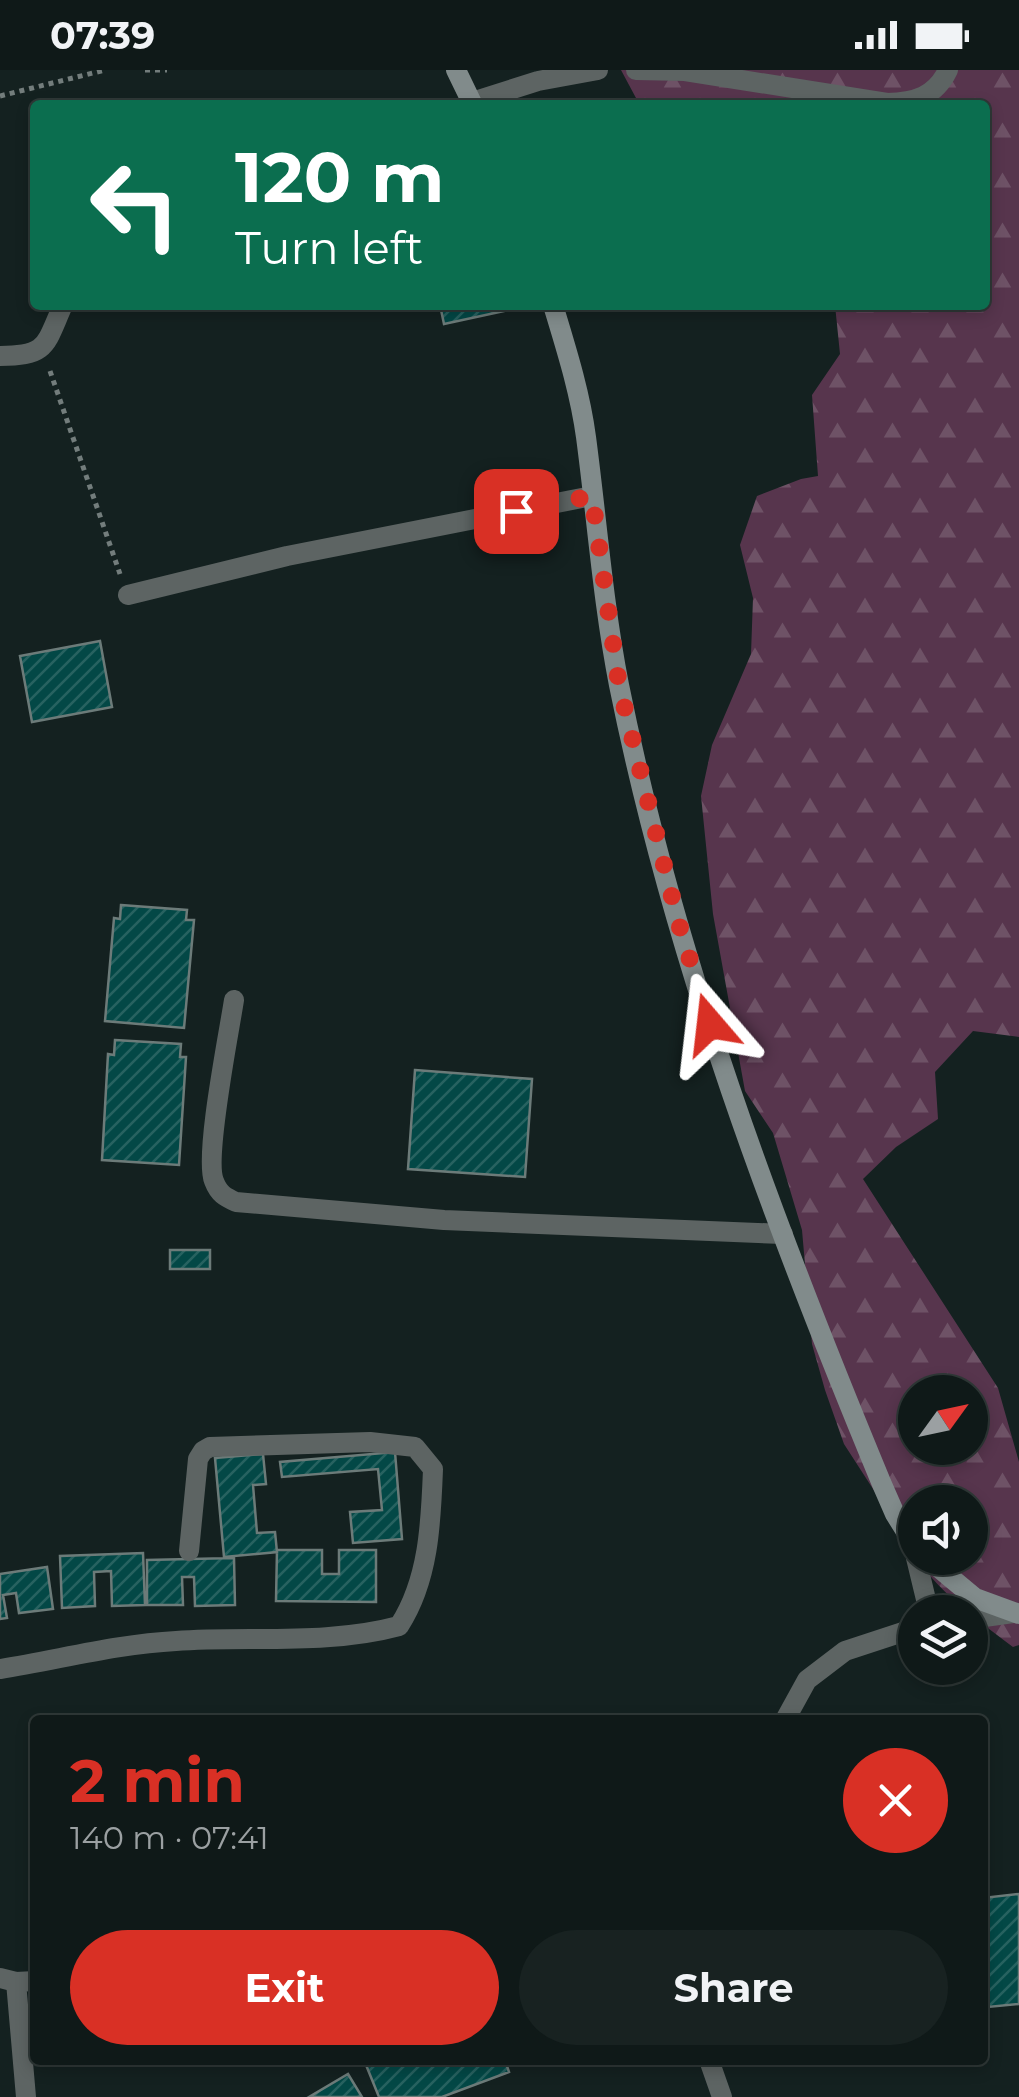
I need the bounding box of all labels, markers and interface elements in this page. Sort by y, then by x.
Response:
text: 07:39 [50,12,155,59]
text: 120 m [235,134,445,220]
icon: left [70,140,200,270]
text: Turn left [235,220,423,275]
pin [474,469,559,554]
icon: arrive [489,484,544,539]
position arrow [658,972,762,1076]
north arrow [898,1375,988,1465]
map controls [898,1375,988,1685]
button: sound [898,1485,988,1575]
button: layers [898,1595,988,1685]
text: 2 min [70,1744,245,1817]
button: close [843,1748,948,1853]
text: 140 m · 07:41 [70,1818,269,1857]
button: Exit [70,1930,499,2045]
button: Share [519,1930,948,2045]

